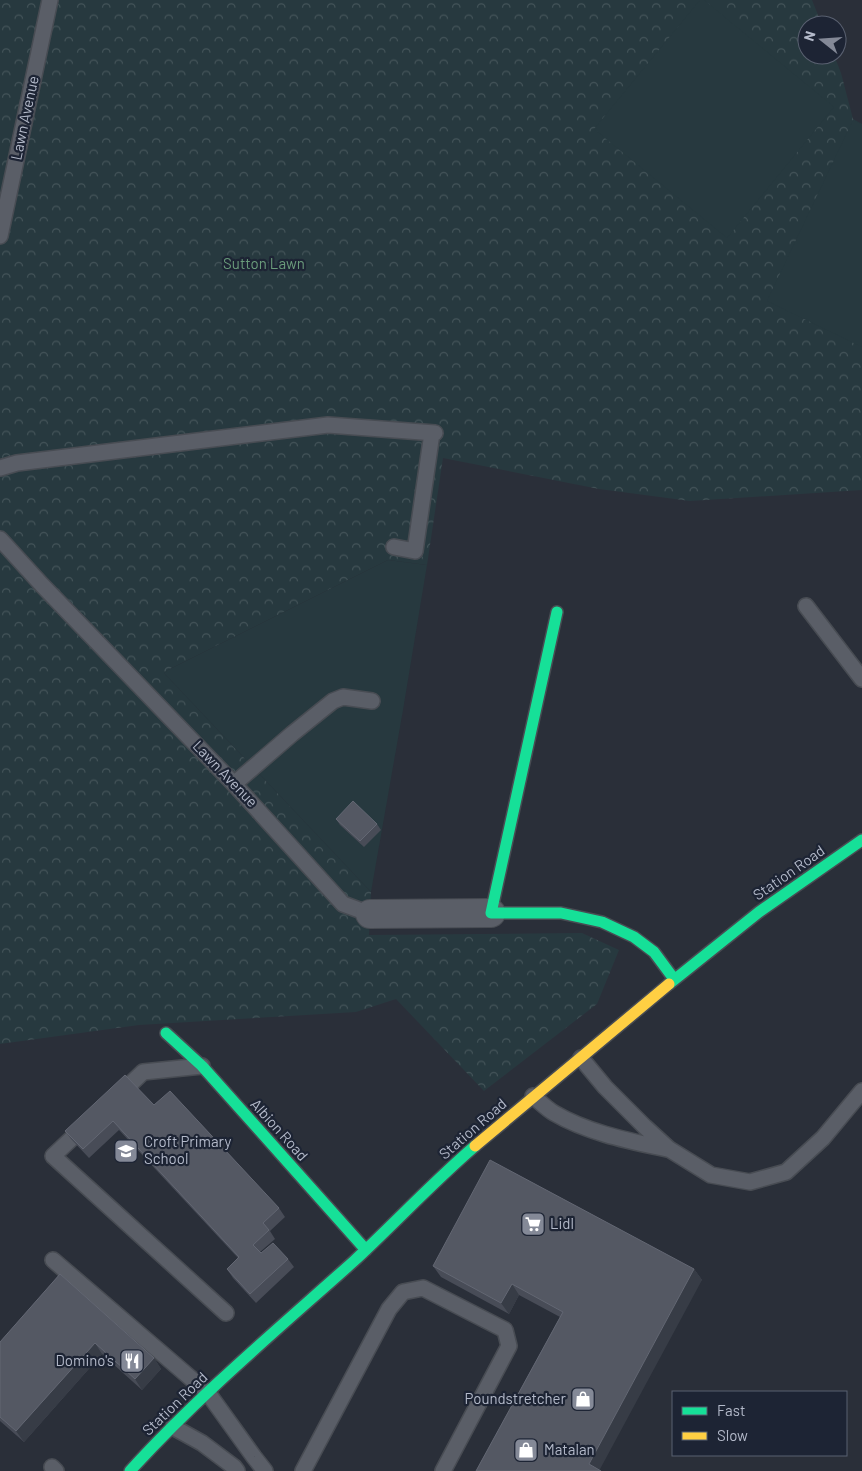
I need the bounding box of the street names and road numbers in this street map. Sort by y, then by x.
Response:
street label: Lawn Avenue [6,74,42,162]
street label: Lawn Avenue [189,736,262,810]
street label: Station Road [749,841,828,904]
street label: Station Road [435,1094,510,1162]
street label: Albion Road [247,1095,312,1164]
street label: Station Road [138,1368,211,1439]

